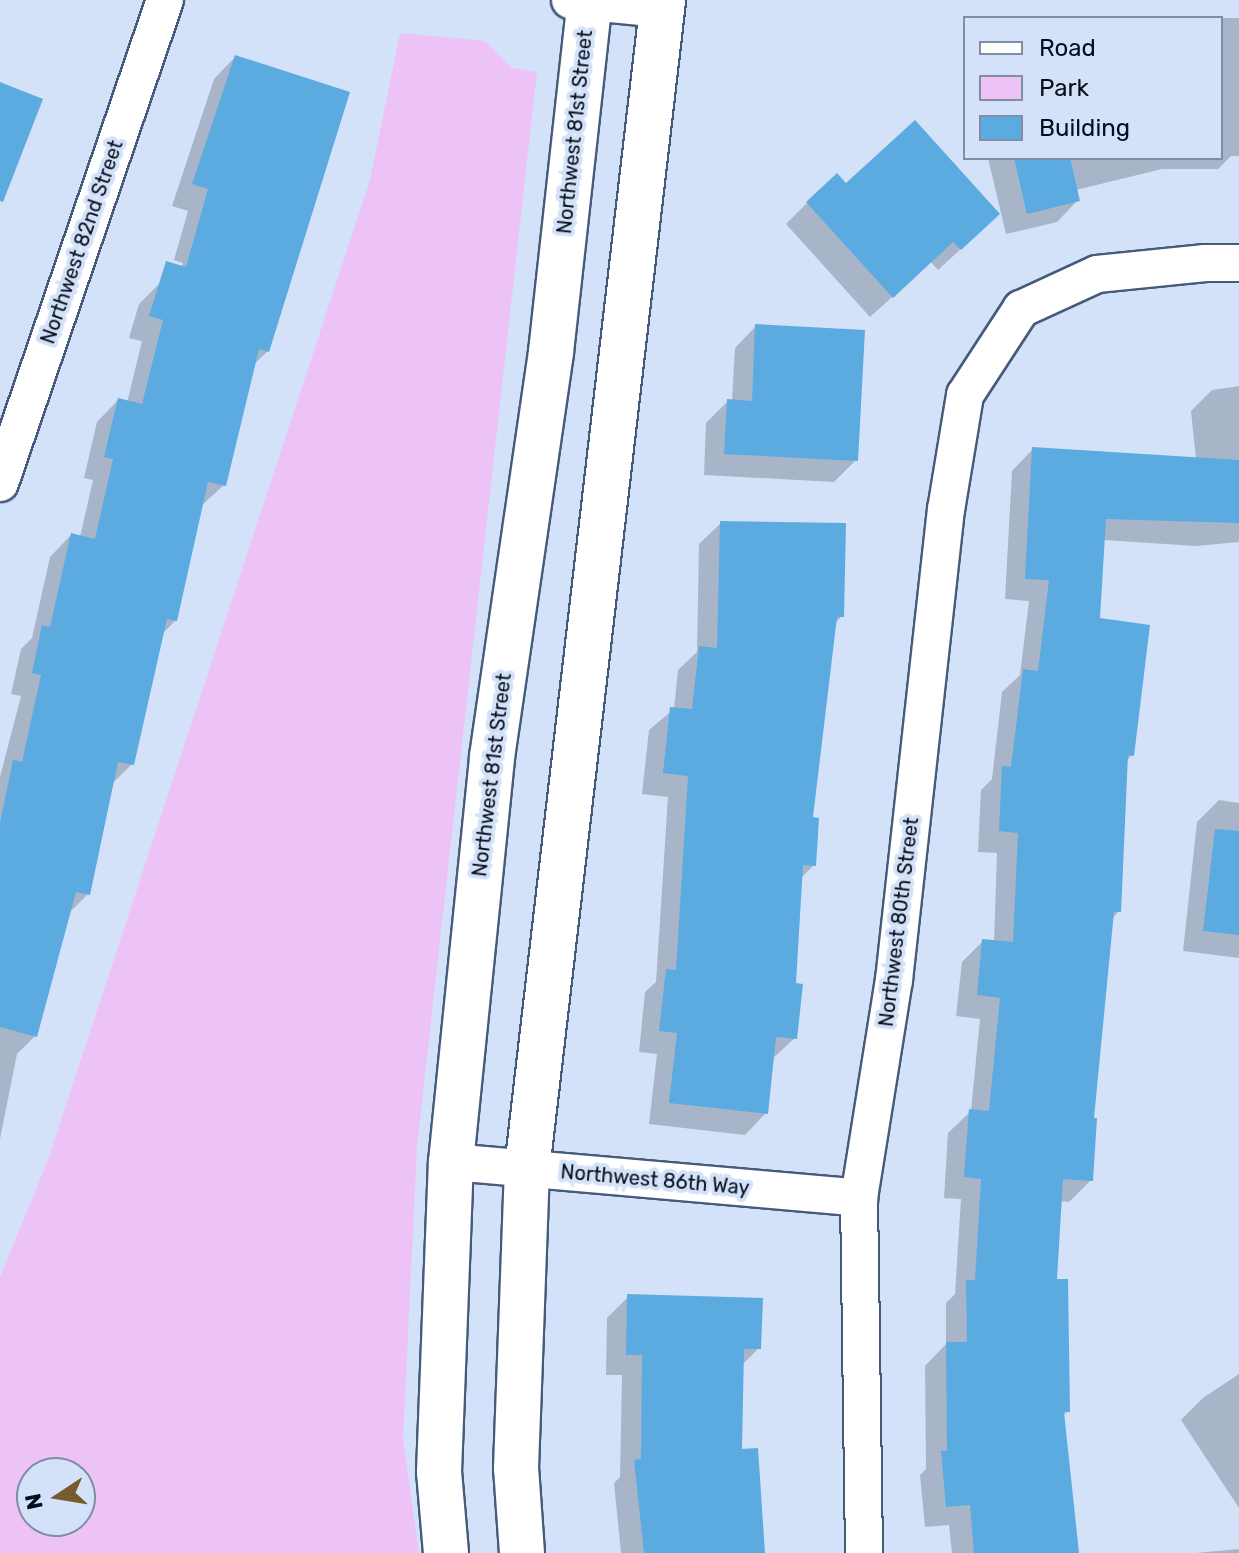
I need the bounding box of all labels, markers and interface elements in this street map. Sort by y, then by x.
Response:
legend [963,16,1223,160]
street label: Northwest 81st Street [552,29,598,235]
text: Road [1039,34,1096,62]
text: Park [1039,74,1089,102]
text: Building [1039,114,1130,142]
street label: Northwest 82nd Street [36,137,128,347]
street label: Northwest 81st Street [468,672,516,878]
street label: Northwest 80th Street [874,816,924,1028]
street label: Northwest 86th Way [559,1160,751,1200]
north arrow [16,1457,96,1537]
text: N [19,1491,49,1512]

